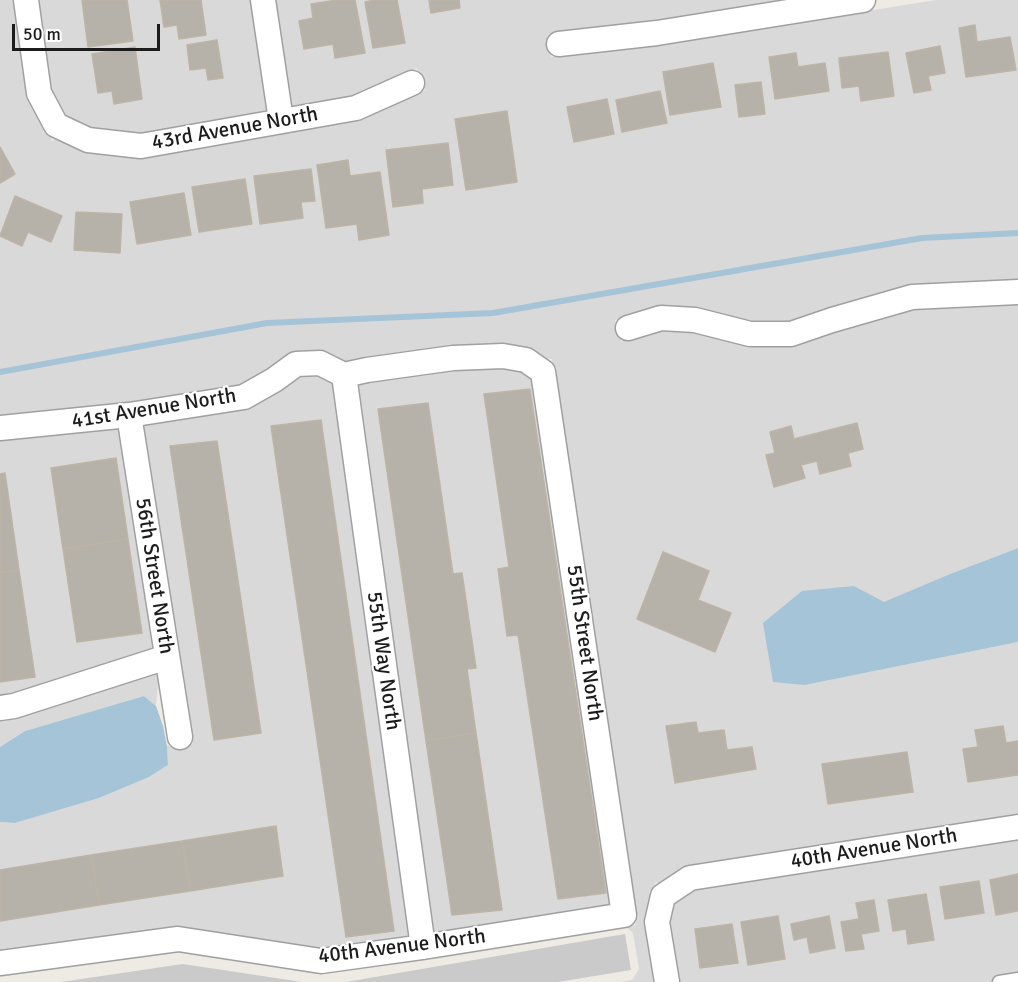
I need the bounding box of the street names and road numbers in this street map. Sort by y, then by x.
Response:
street label: 43rd Avenue North [150,102,320,156]
street label: 41st Avenue North [70,384,238,434]
street label: 56th Street North [129,496,179,656]
street label: 55th Street North [561,563,607,723]
street label: 55th Way North [361,590,405,732]
street label: 40th Avenue North [789,823,959,875]
street label: 40th Avenue North [317,924,487,970]

